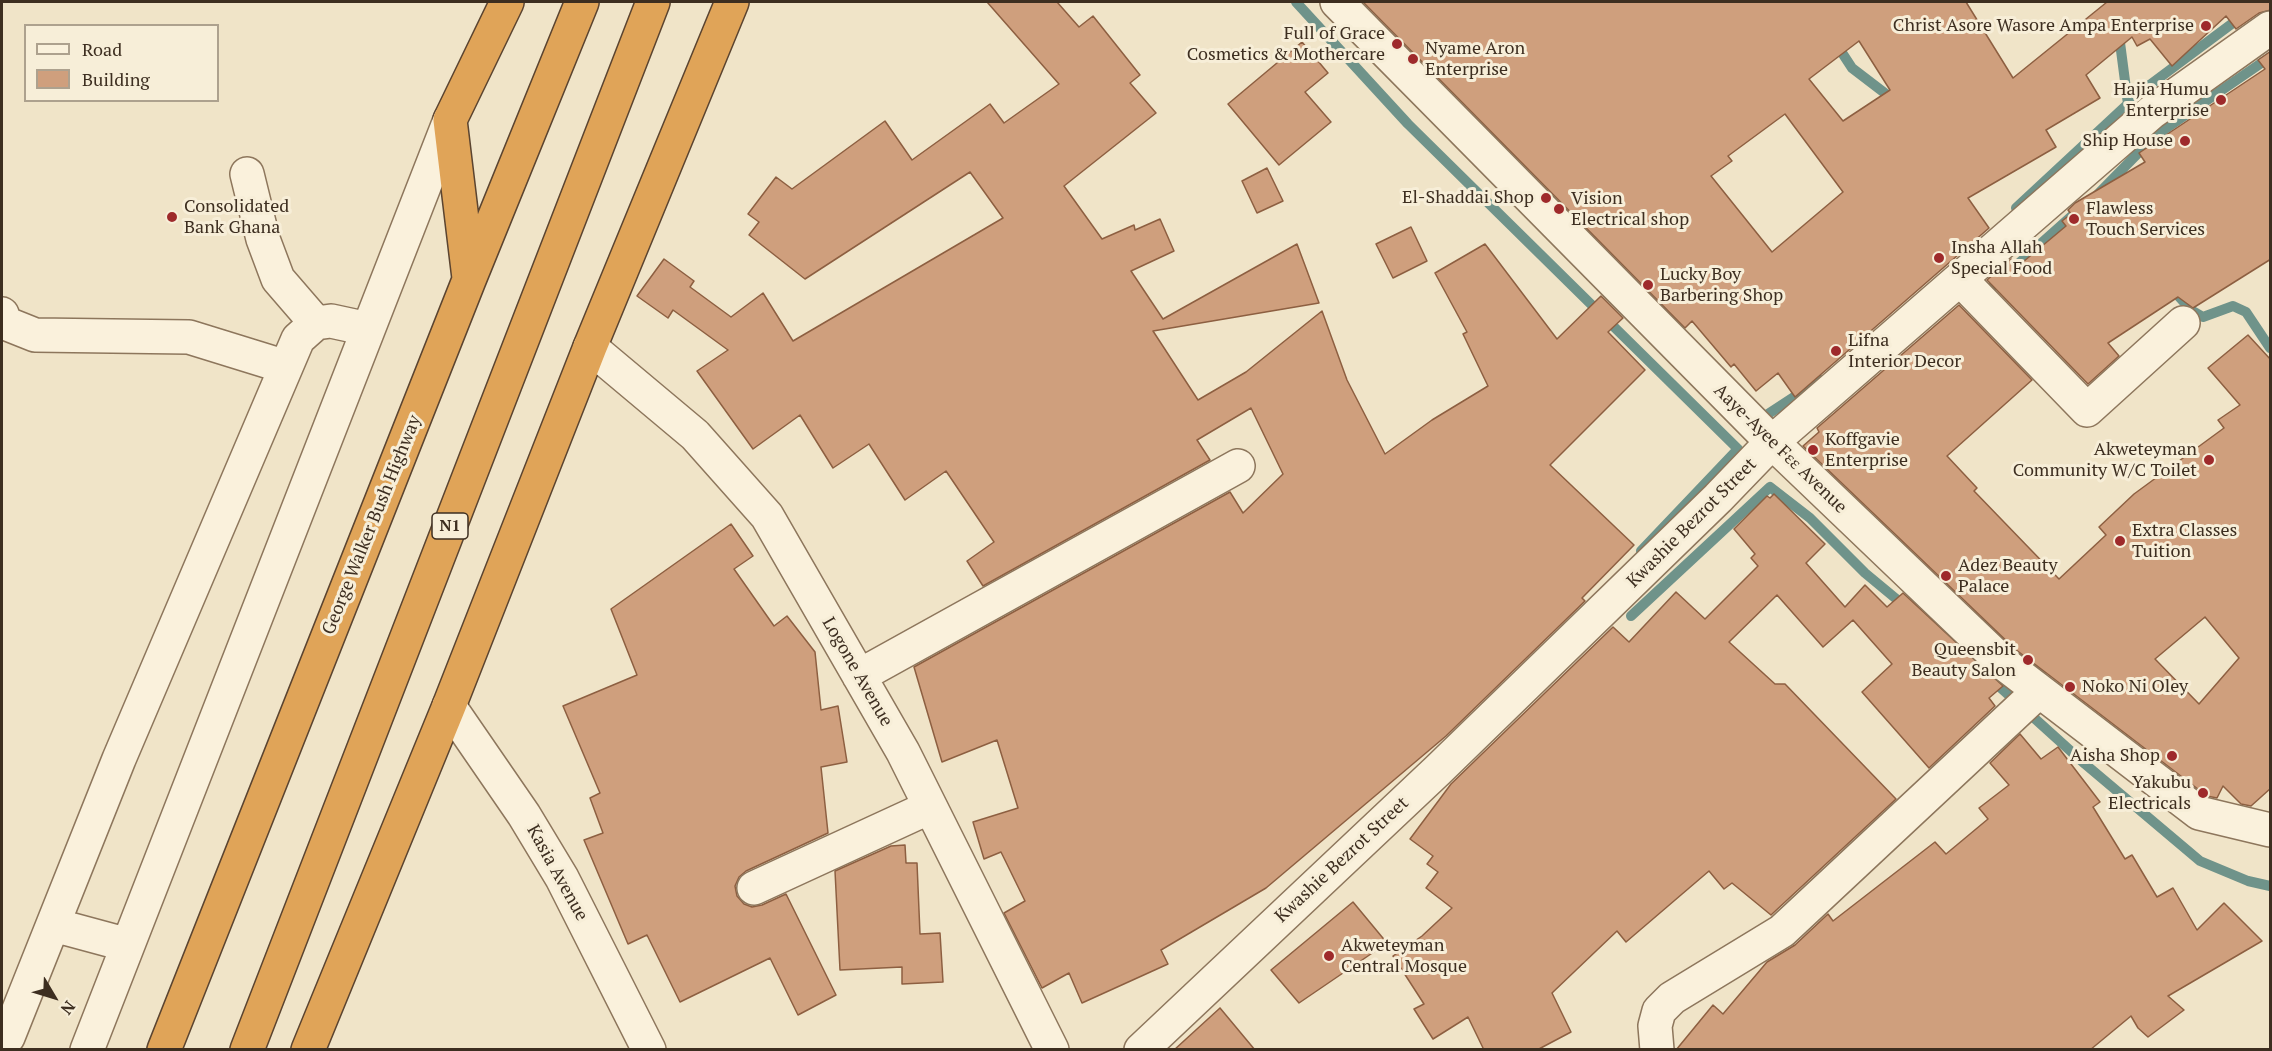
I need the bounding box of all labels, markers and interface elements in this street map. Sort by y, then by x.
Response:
place label: Christ Asore Wasore Ampa Enterprise [1893,15,2194,37]
marker: Christ Asore Wasore Ampa Enterprise [2199,19,2213,33]
place label: Full of Grace Cosmetics & Mothercare [1187,23,1385,66]
legend [24,24,219,102]
text: Road [82,37,122,61]
marker: Full of Grace Cosmetics & Mothercare [1390,37,1404,51]
place label: Nyame Aron Enterprise [1425,38,1525,80]
marker: Nyame Aron Enterprise [1406,52,1420,66]
text: Building [82,67,150,91]
place label: Hajia Humu Enterprise [2113,79,2209,122]
marker: Hajia Humu Enterprise [2214,93,2228,107]
place label: Ship House [2083,130,2173,152]
marker: Ship House [2178,134,2192,148]
place label: El-Shaddai Shop [1402,187,1534,209]
place label: Vision Electrical shop [1571,188,1689,230]
marker: El-Shaddai Shop [1539,191,1553,205]
place label: Consolidated Bank Ghana [184,196,289,238]
place label: Flawless Touch Services [2086,198,2205,240]
marker: Vision Electrical shop [1552,202,1566,216]
marker: Consolidated Bank Ghana [165,210,179,224]
marker: Flawless Touch Services [2067,212,2081,226]
place label: Insha Allah Special Food [1951,237,2052,280]
marker: Insha Allah Special Food [1932,251,1946,265]
place label: Lucky Boy Barbering Shop [1660,264,1783,306]
marker: Lucky Boy Barbering Shop [1641,278,1655,292]
place label: Lifna Interior Decor [1848,330,1961,372]
marker: Lifna Interior Decor [1829,344,1843,358]
street label: Aaye-Ayee Fɛɛ Avenue [1709,380,1851,518]
street label: George Walker Bush Highway [318,412,426,638]
place label: Koffgavie Enterprise [1825,429,1908,472]
place label: Akweteyman Community W/C Toilet [2013,439,2197,482]
marker: Koffgavie Enterprise [1806,443,1820,457]
marker: Akweteyman Community W/C Toilet [2202,453,2216,467]
street label: Kwashie Bezrot Street [1623,454,1761,592]
road number: N1 [432,513,468,539]
place label: Extra Classes Tuition [2132,520,2237,562]
marker: Extra Classes Tuition [2113,534,2127,548]
place label: Adez Beauty Palace [1958,555,2058,598]
marker: Adez Beauty Palace [1939,569,1953,583]
street label: Logone Avenue [817,614,897,730]
place label: Queensbit Beauty Salon [1912,639,2016,682]
marker: Queensbit Beauty Salon [2021,653,2035,667]
place label: Noko Ni Oley [2082,676,2188,698]
marker: Noko Ni Oley [2063,680,2077,694]
place label: Aisha Shop [2070,745,2160,767]
marker: Aisha Shop [2165,749,2179,763]
place label: Yakubu Electricals [2108,772,2191,814]
marker: Yakubu Electricals [2196,786,2210,800]
street label: Kwashie Bezrot Street [1271,793,1413,927]
street label: Kasia Avenue [522,821,592,925]
place label: Akweteyman Central Mosque [1341,935,1467,978]
marker: Akweteyman Central Mosque [1322,949,1336,963]
north arrow [24,967,84,1027]
text: N [56,997,81,1020]

